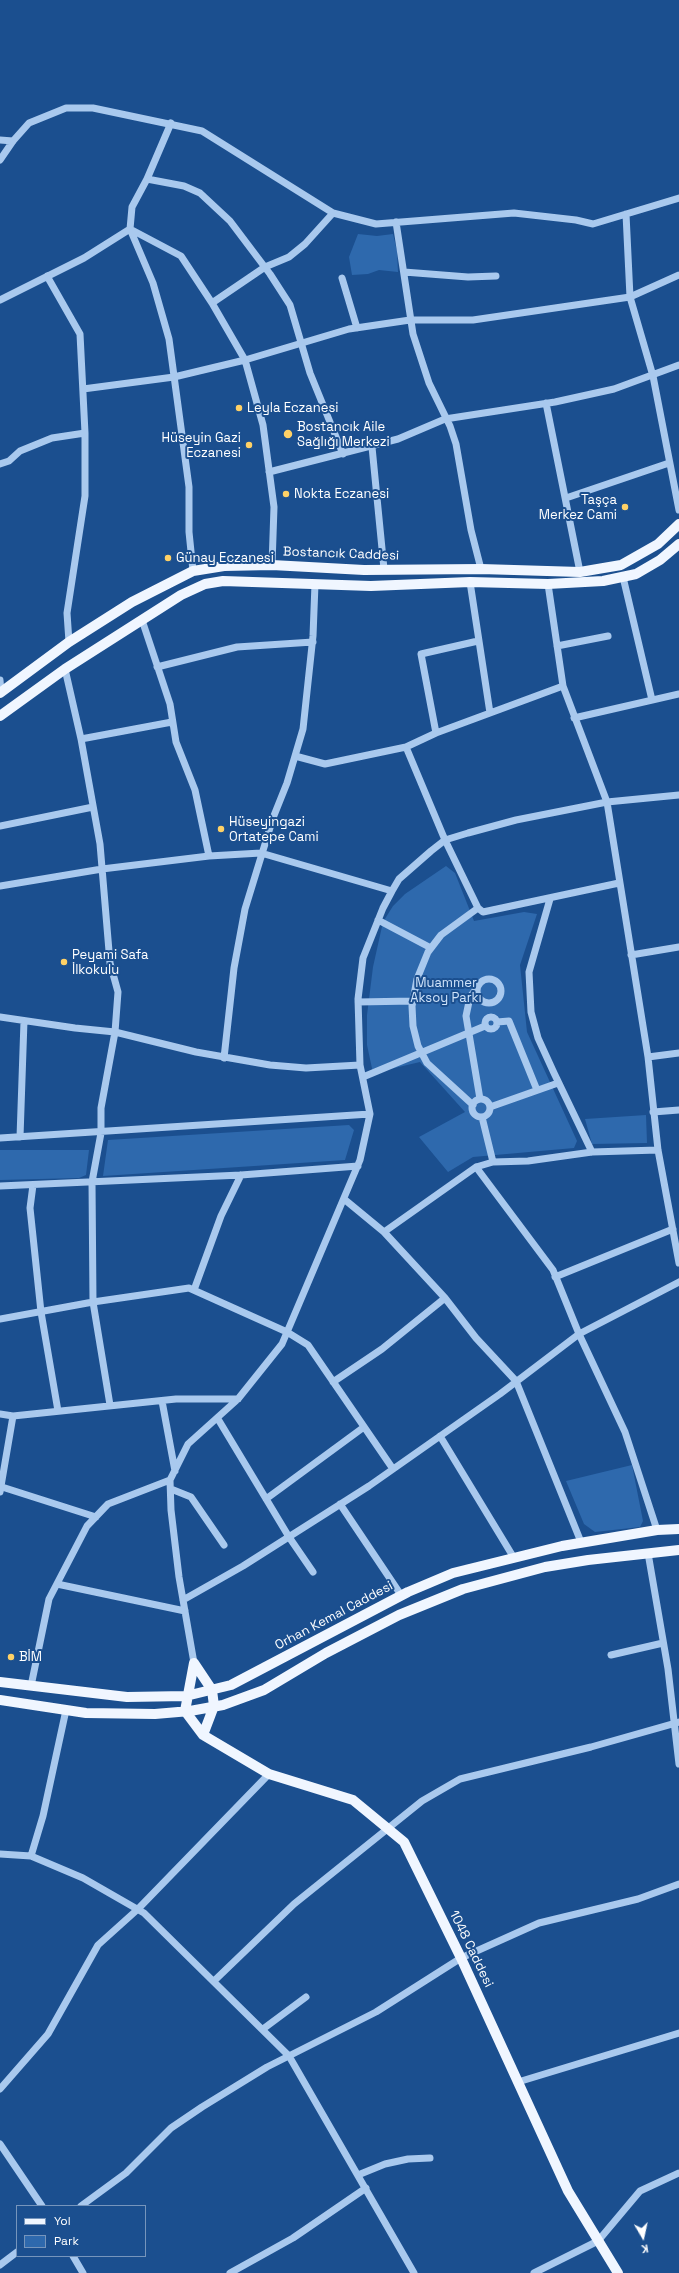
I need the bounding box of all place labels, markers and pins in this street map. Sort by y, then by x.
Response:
place label: Leyla Eczanesi [247,400,338,416]
marker: Leyla Eczanesi [234,403,244,413]
place label: Bostancık Aile Sağlığı Merkezi [297,419,390,450]
marker: Bostancık Aile Sağlığı Merkezi [282,428,294,440]
place label: Hüseyin Gazi Eczanesi [162,430,241,461]
marker: Hüseyin Gazi Eczanesi [244,440,254,450]
place label: Nokta Eczanesi [294,486,389,502]
marker: Nokta Eczanesi [281,489,291,499]
place label: Taşça Merkez Cami [539,492,617,523]
marker: Taşça Merkez Cami [620,502,630,512]
place label: Günay Eczanesi [176,550,274,566]
marker: Günay Eczanesi [163,553,173,563]
place label: Hüseyingazi Ortatepe Cami [229,814,319,845]
marker: Hüseyingazi Ortatepe Cami [216,824,226,834]
place label: Peyami Safa İlkokulu [72,947,149,978]
marker: Peyami Safa İlkokulu [59,957,69,967]
place label: BİM [19,1649,42,1665]
marker: BİM [6,1652,16,1662]

